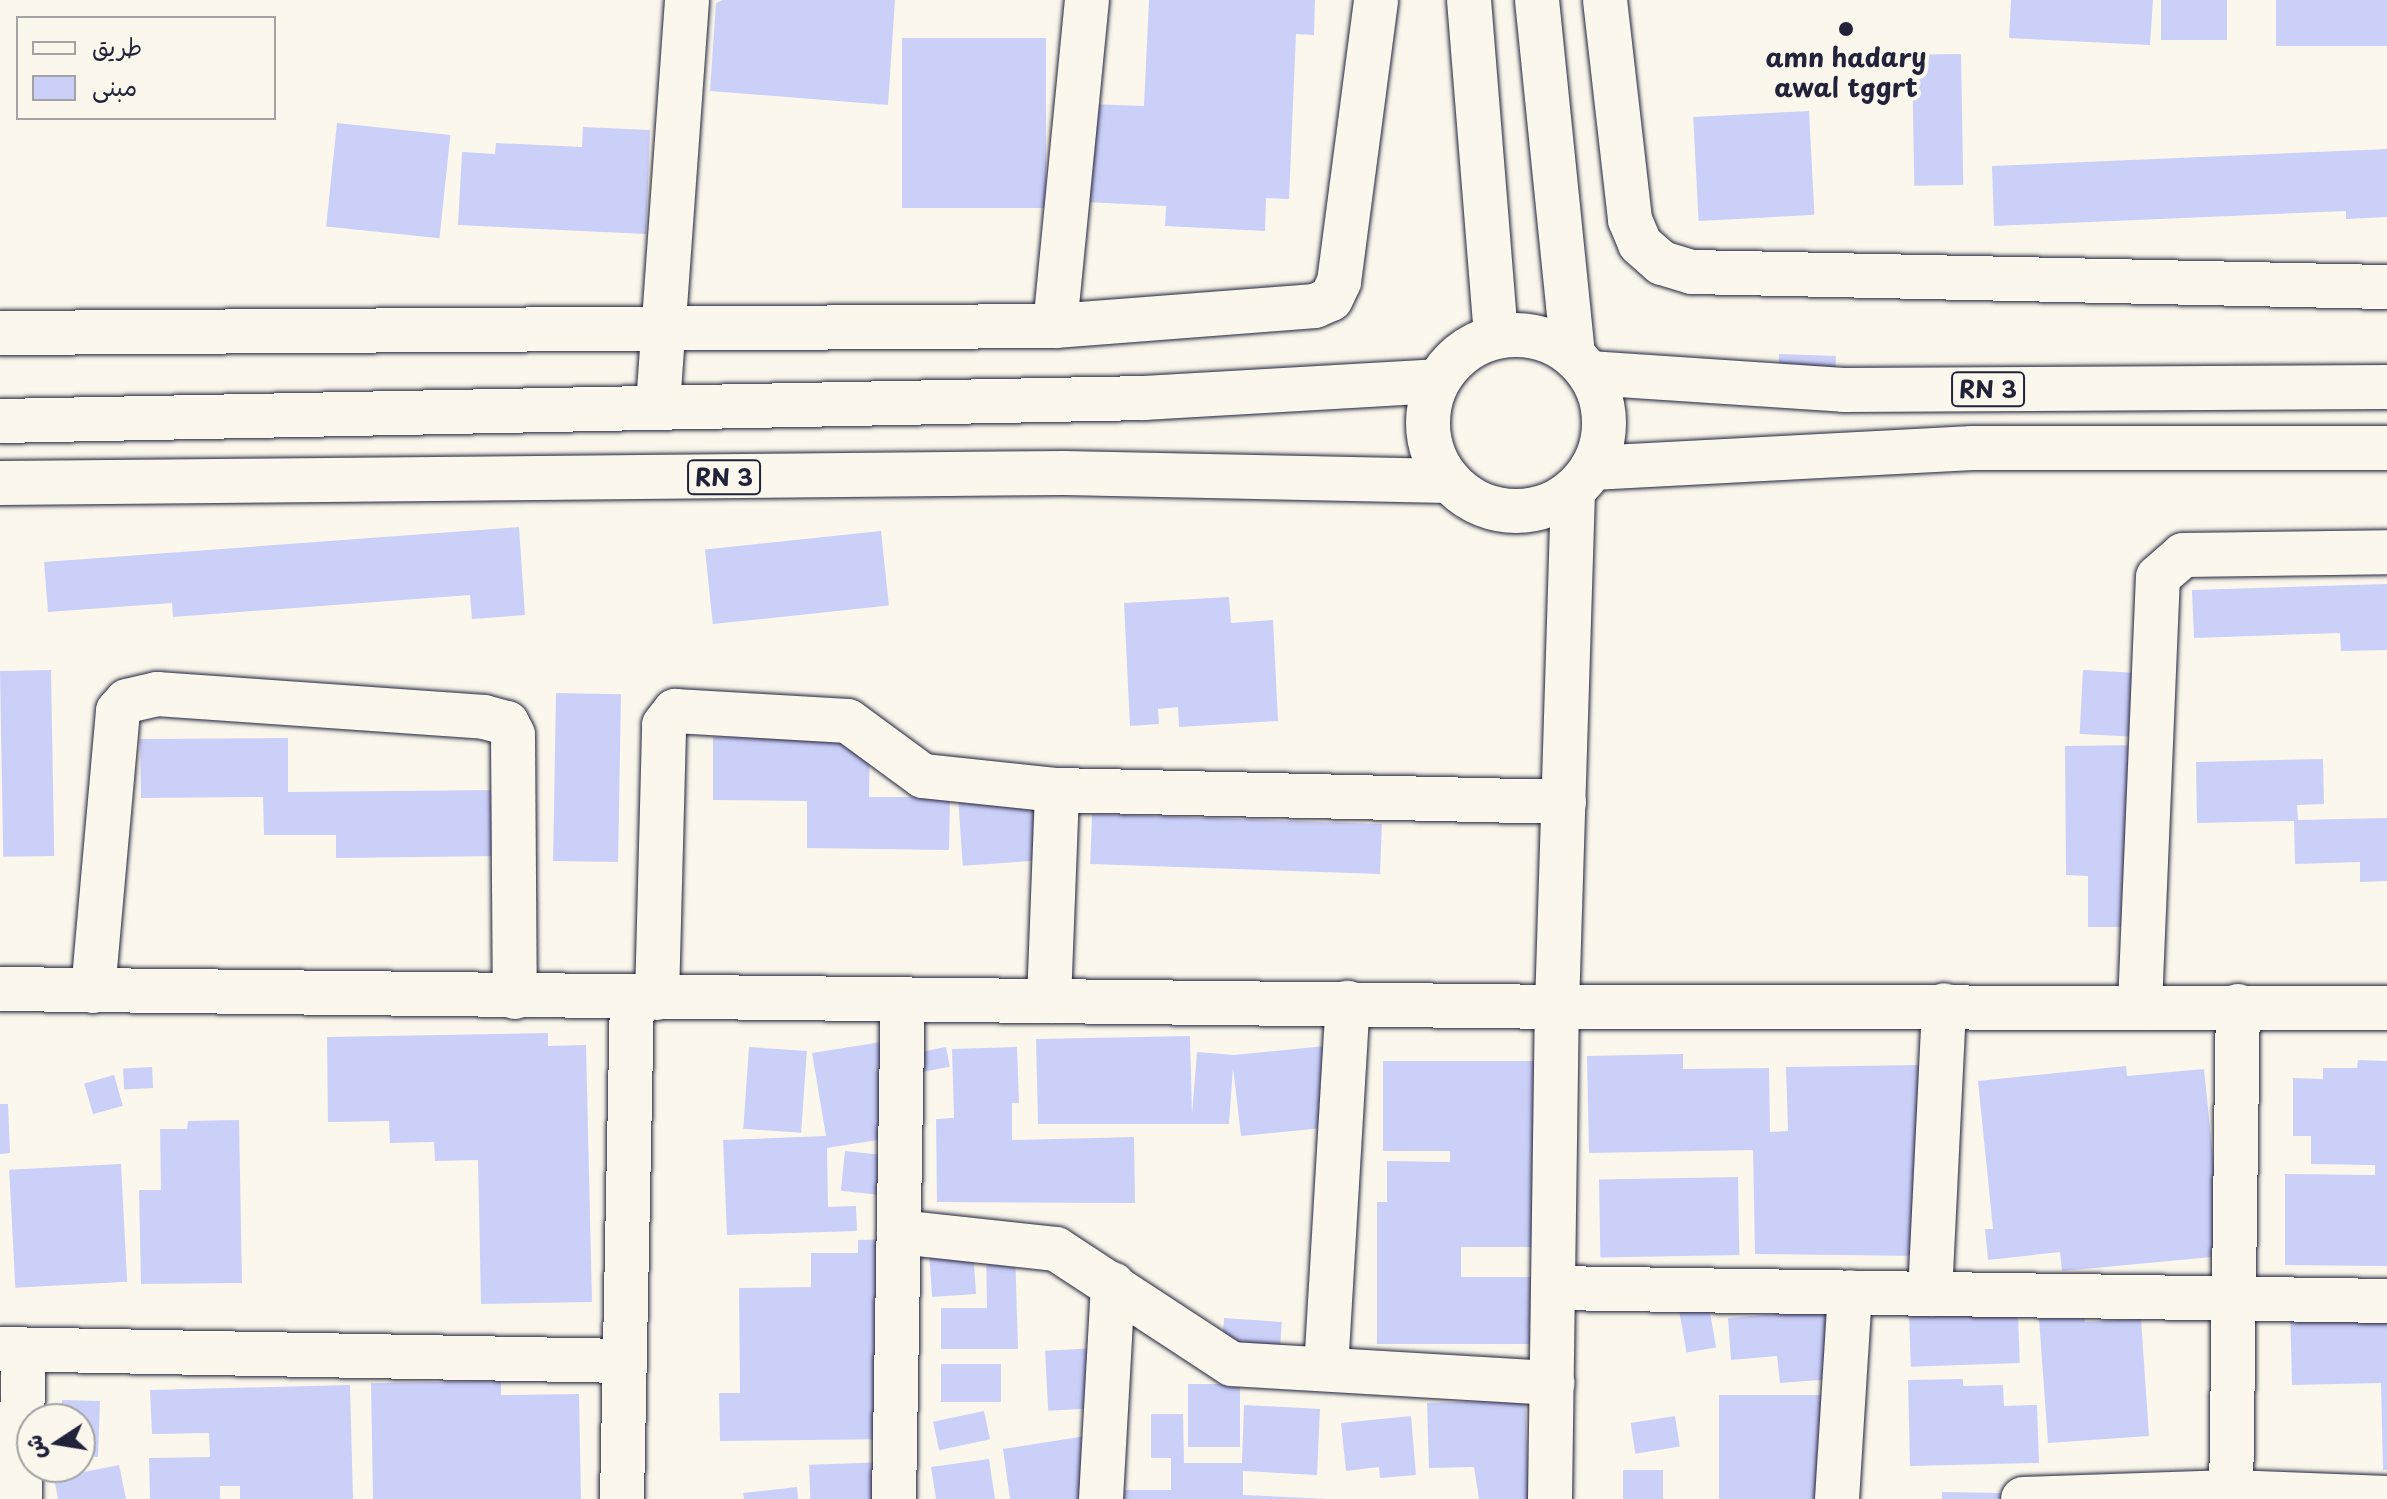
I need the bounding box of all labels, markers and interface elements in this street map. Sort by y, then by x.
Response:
legend [16,16,276,120]
marker: amn hadary awal tggrt [1837,20,1855,38]
text: طريق [92,28,142,64]
place label: amn hadary awal tggrt [1765,41,1927,102]
text: مبنى [92,68,137,104]
road number: RN 3 [1948,369,2028,409]
road number: RN 3 [684,457,764,497]
north arrow [16,1403,96,1483]
text: ش [15,1432,53,1463]

